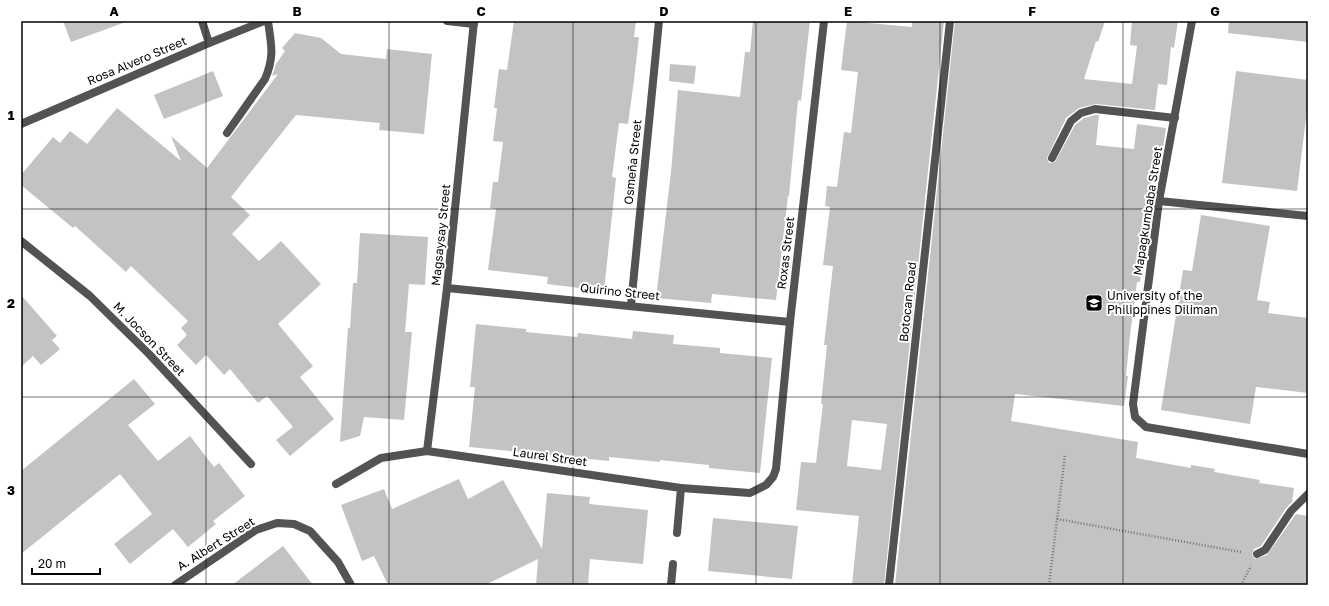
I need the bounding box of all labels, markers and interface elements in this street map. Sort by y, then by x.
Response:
text: A [109,3,119,19]
text: B [292,3,302,19]
text: C [476,3,486,19]
text: D [659,3,669,19]
text: E [844,3,852,19]
text: F [1028,3,1036,19]
text: G [1210,3,1220,19]
street label: Rosa Alvero Street [85,33,189,88]
text: 1 [8,107,15,123]
street label: Osmeña Street [621,118,644,205]
street label: Mapagkumbaba Street [1130,145,1165,276]
street label: Magsaysay Street [428,183,453,287]
street label: Roxas Street [774,216,797,290]
street label: Botocan Road [896,261,919,343]
street label: Quirino Street [579,280,661,303]
place label: University of the Philippines Diliman [1107,288,1218,317]
school or university icon: University of the Philippines Diliman [1084,293,1104,313]
text: 2 [7,295,15,311]
street label: M. Jocson Street [110,299,189,379]
street label: Laurel Street [512,444,588,469]
text: 3 [7,482,15,498]
street label: A. Albert Street [174,514,258,574]
scale bar [32,550,100,576]
text: 20 m [38,556,66,571]

